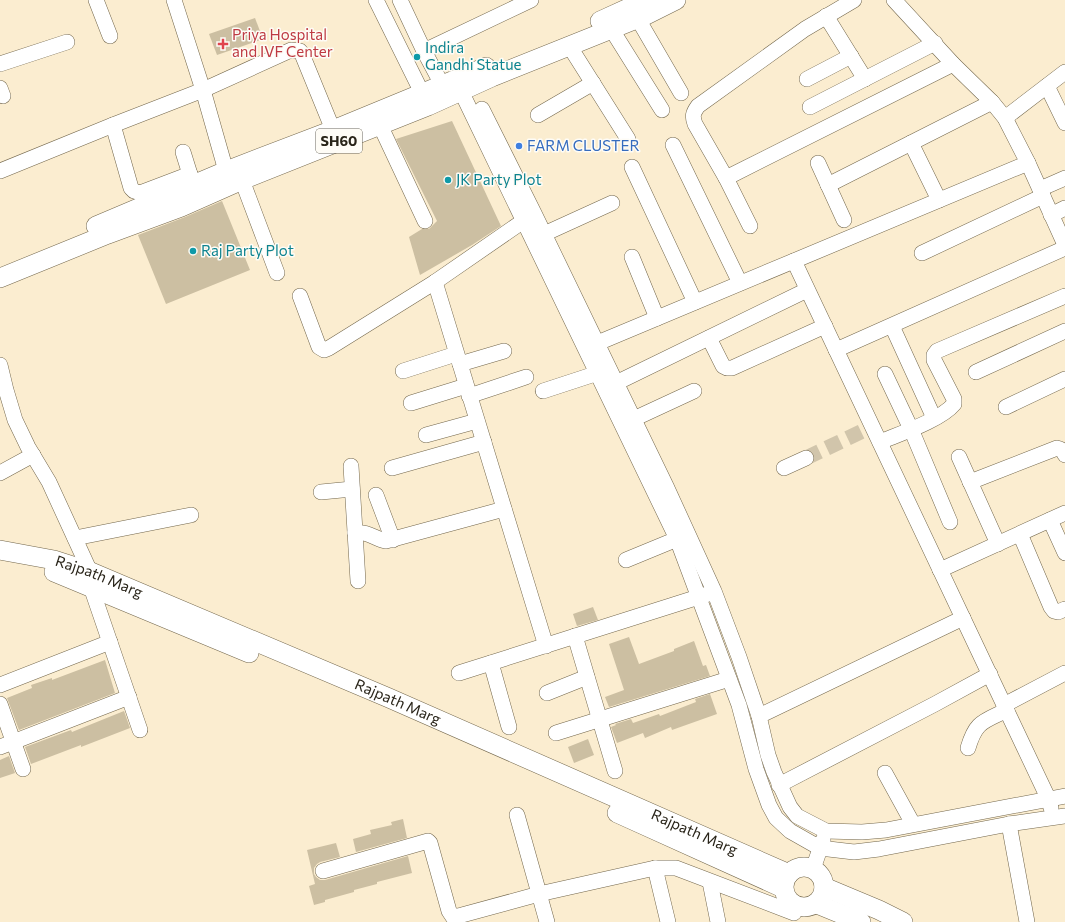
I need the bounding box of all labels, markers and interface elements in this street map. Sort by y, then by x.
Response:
place label: Priya Hospital and IVF Center [232,25,333,60]
marker: Priya Hospital and IVF Center [217,38,229,50]
place label: Indira Gandhi Statue [425,38,522,73]
marker: Indira Gandhi Statue [412,52,422,62]
road number: SH60 [316,129,362,153]
place label: FARM CLUSTER [527,136,639,154]
marker: FARM CLUSTER [514,141,524,151]
place label: JK Party Plot [456,170,542,188]
marker: JK Party Plot [443,175,453,185]
place label: Raj Party Plot [201,241,294,259]
marker: Raj Party Plot [188,246,198,256]
street label: Rajpath Marg [53,551,146,601]
street label: Rajpath Marg [352,675,444,728]
street label: Rajpath Marg [649,805,741,858]

